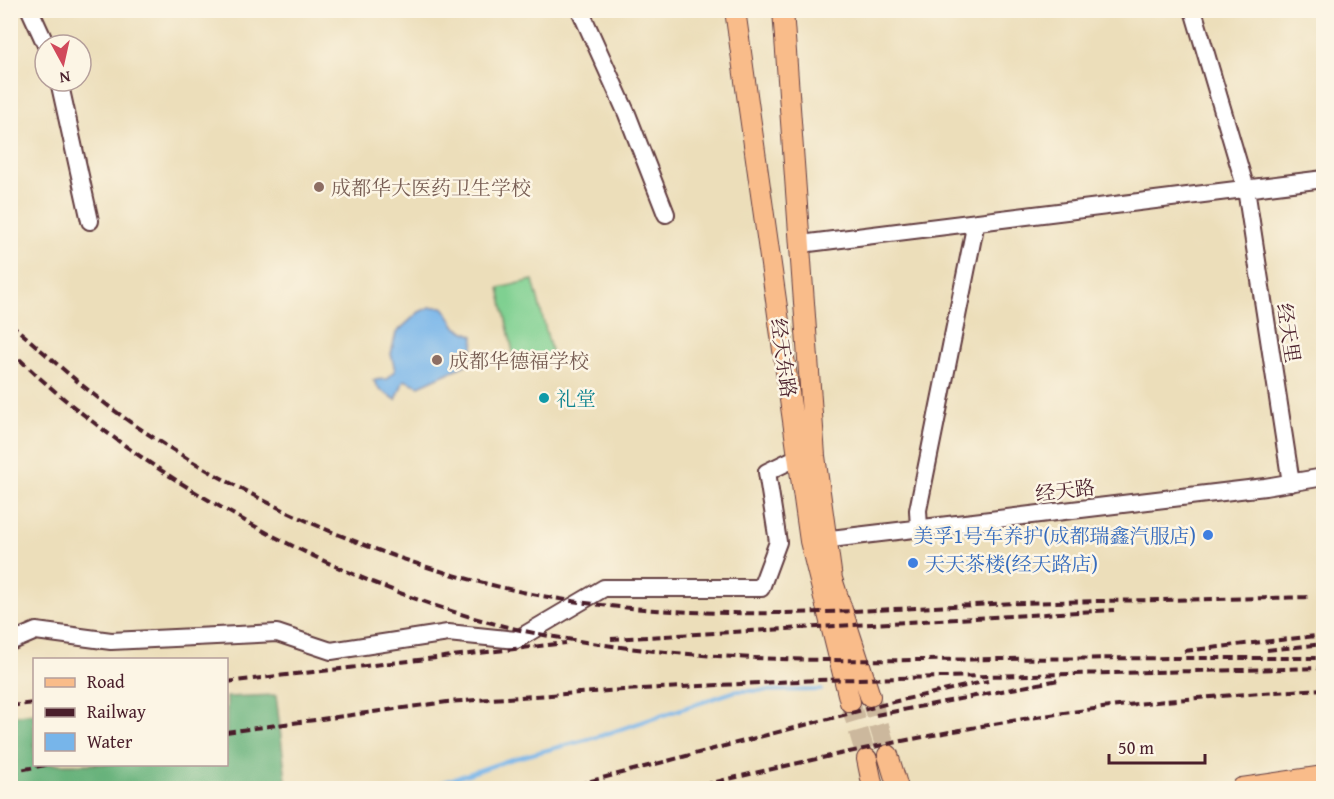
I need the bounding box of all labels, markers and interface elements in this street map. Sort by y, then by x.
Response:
north arrow [33,33,93,93]
text: N [58,65,72,91]
place label: 成都华大医药卫生学校 [331,173,531,202]
marker: 成都华大医药卫生学校 [312,180,326,194]
street label: 经天里 [1270,301,1308,365]
street label: 经天东路 [764,316,804,400]
place label: 成都华德福学校 [449,346,589,375]
marker: 成都华德福学校 [430,353,444,367]
place label: 礼堂 [556,384,596,413]
marker: 礼堂 [537,391,551,405]
street label: 经天路 [1033,472,1097,508]
place label: 美孚1号车养护(成都瑞鑫汽服店) [914,521,1196,550]
marker: 美孚1号车养护(成都瑞鑫汽服店) [1201,528,1215,542]
place label: 天天茶楼(经天路店) [925,549,1098,578]
marker: 天天茶楼(经天路店) [906,556,920,570]
legend [33,658,228,766]
text: Road [87,668,125,695]
text: Railway [87,698,146,725]
scale bar [1109,727,1205,765]
text: Water [87,728,133,755]
text: 50 m [1118,734,1154,761]

